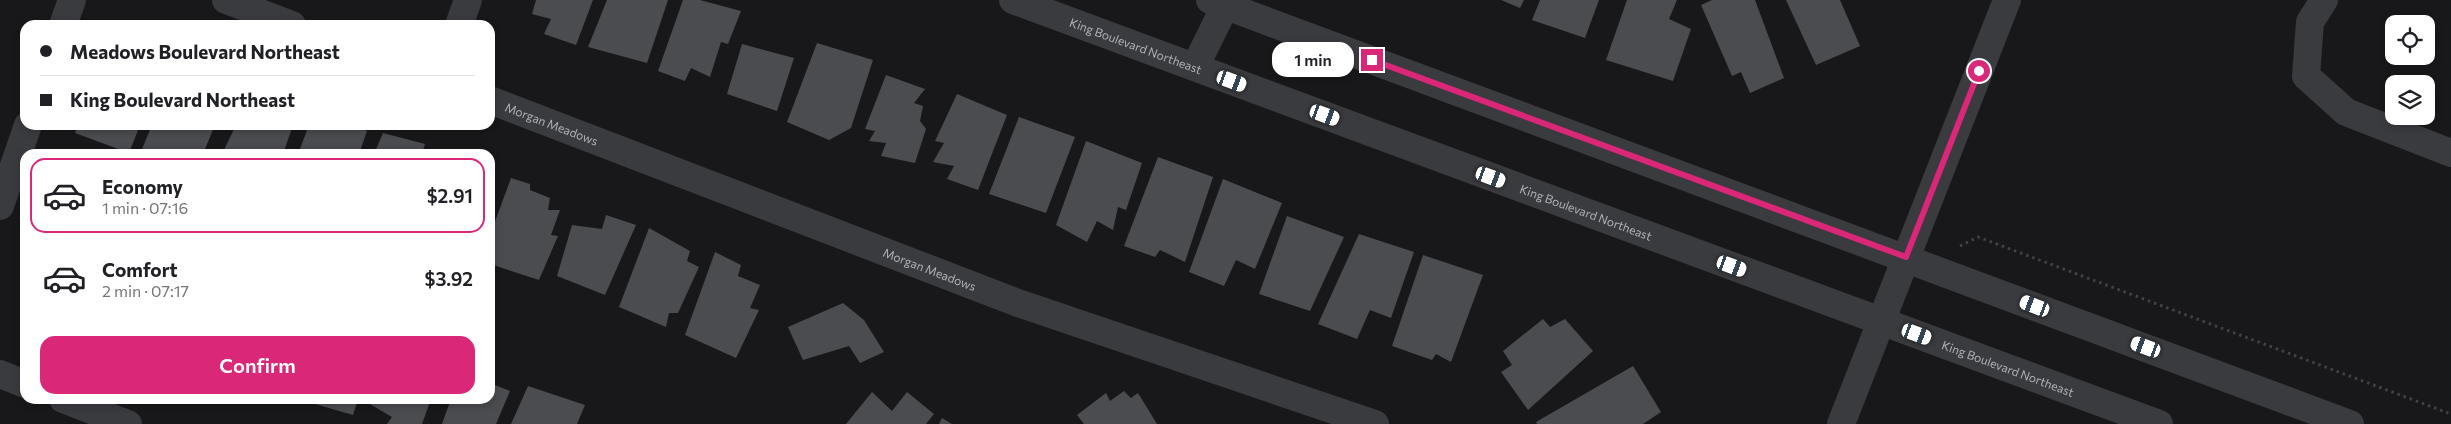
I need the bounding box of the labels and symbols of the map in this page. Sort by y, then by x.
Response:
street label: King Boulevard Northeast [1068,15,1204,76]
callout: 1 min [1272,42,1354,78]
route end [1361,49,1383,71]
route start [1968,60,1990,82]
car [1215,69,1248,93]
street label: Morgan Meadows [503,99,600,148]
car [1308,103,1341,127]
car [1474,165,1507,189]
street label: King Boulevard Northeast [1518,181,1654,243]
street label: Morgan Meadows [881,245,978,293]
car [1715,254,1748,278]
car [2018,294,2051,318]
car [1900,322,1933,346]
car [2129,335,2162,359]
street label: King Boulevard Northeast [1940,337,2076,399]

